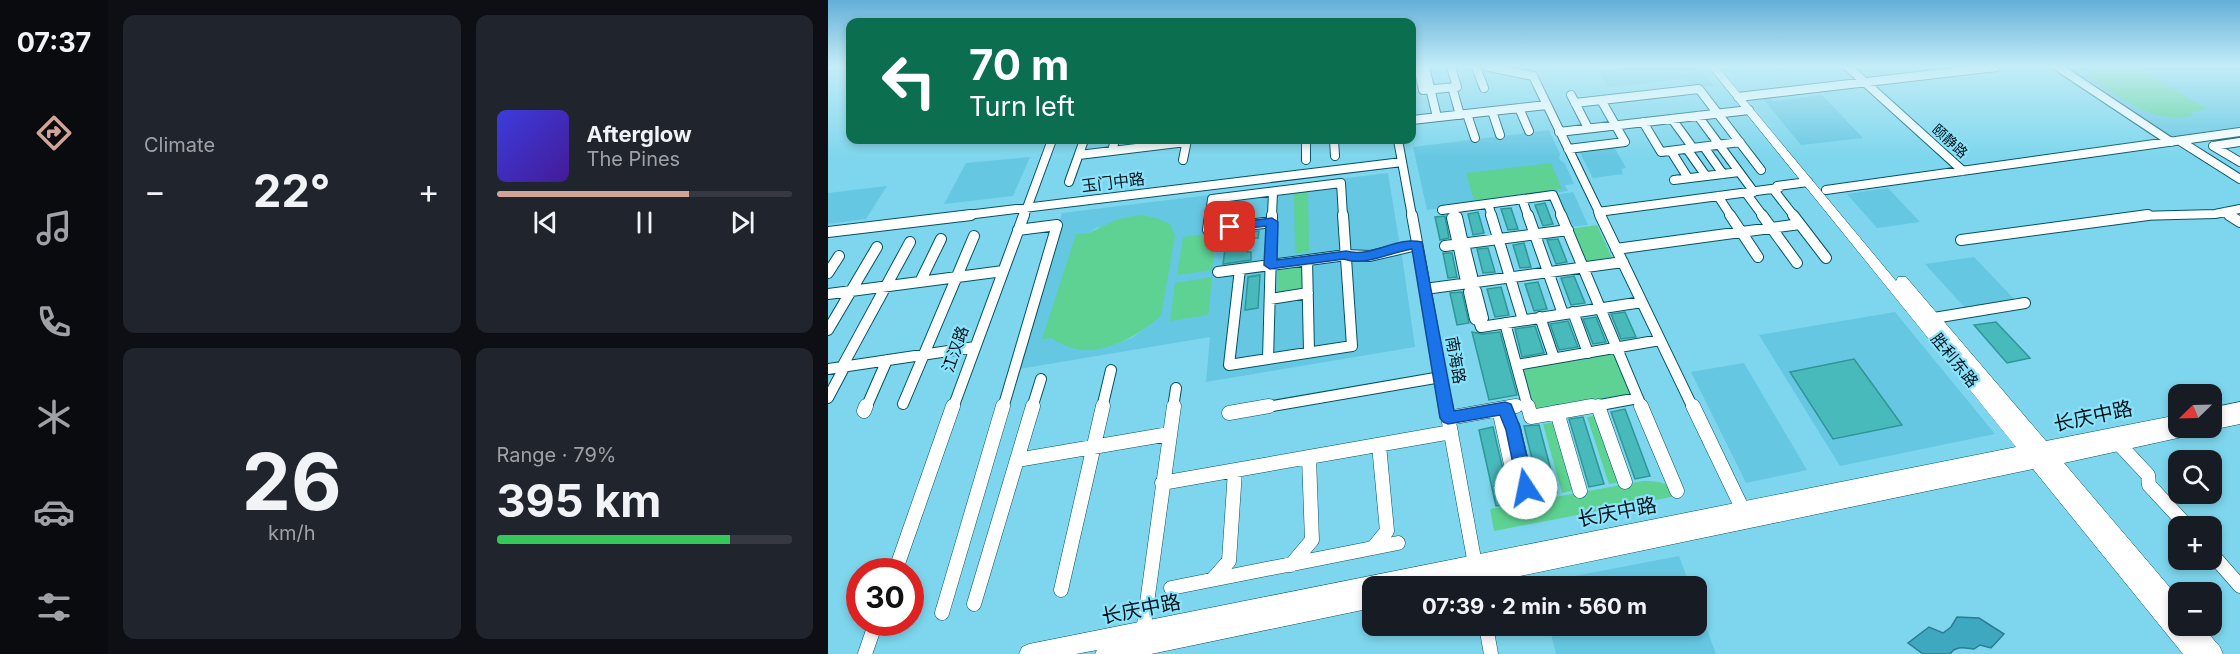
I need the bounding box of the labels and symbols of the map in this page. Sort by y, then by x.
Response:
street label: 颐静路 [1929,120,1972,161]
street label: 玉门中路 [1080,168,1146,196]
pin [1204,201,1255,252]
street label: 江汉路 [937,323,973,375]
street label: 胜利东路 [1927,329,1983,391]
street label: 南海路 [1442,335,1470,385]
north arrow [2168,384,2222,438]
street label: 长庆中路 [2051,396,2135,436]
position arrow [1494,456,1558,520]
street label: 长庆中路 [1575,493,1659,531]
speed limit sign: 30 [846,558,924,636]
street label: 长庆中路 [1099,590,1183,628]

